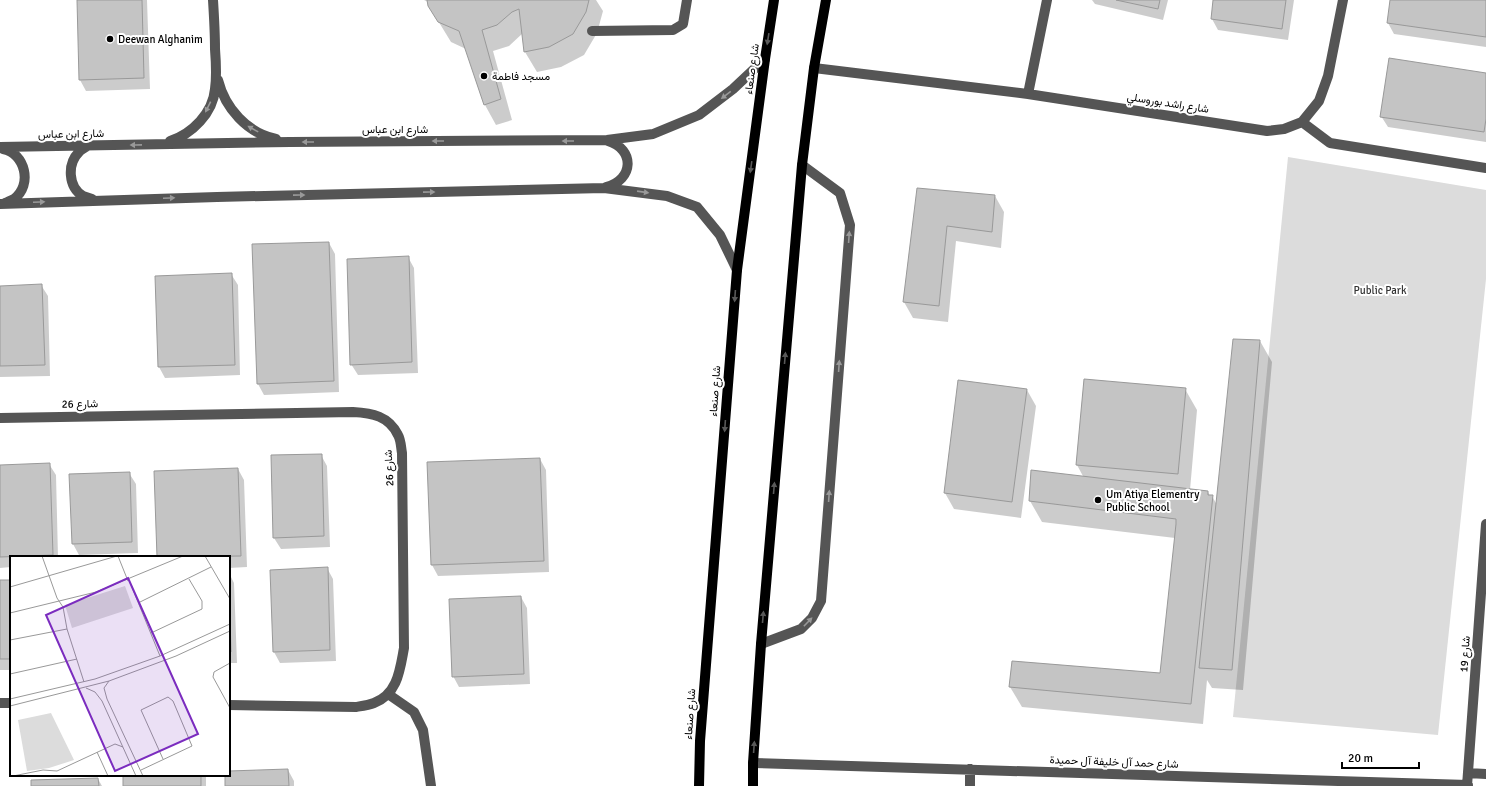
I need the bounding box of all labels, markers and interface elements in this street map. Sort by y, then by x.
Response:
one-way arrow [765,32,771,45]
place label: Deewan Alghanim [118,33,203,46]
marker: Deewan Alghanim [105,34,115,44]
street label: شارع صنعاء [742,42,763,95]
place label: مسجد فاطمة [492,70,550,83]
marker: مسجد فاطمة [479,71,489,81]
street label: شارع راشد بوروسلي [1126,90,1210,119]
one-way arrow [720,91,731,99]
one-way arrow [205,102,211,113]
street label: شارع ابن عباس [362,123,428,137]
one-way arrow [247,126,259,133]
street label: شارع ابن عباس [38,127,105,142]
one-way arrow [562,137,574,144]
one-way arrow [431,138,444,144]
one-way arrow [301,139,314,145]
one-way arrow [129,142,142,148]
one-way arrow [747,161,754,173]
one-way arrow [423,189,436,195]
one-way arrow [637,189,649,195]
one-way arrow [293,192,306,198]
one-way arrow [163,195,176,201]
one-way arrow [33,199,46,205]
one-way arrow [846,231,853,243]
park label: Public Park [1354,284,1407,297]
one-way arrow [731,290,738,302]
one-way arrow [782,352,789,364]
one-way arrow [836,360,843,372]
street label: شارع صنعاء [707,365,724,417]
street label: شارع 26 [62,397,99,412]
one-way arrow [721,420,728,432]
street label: شارع 26 [382,449,397,487]
one-way arrow [771,482,778,494]
place label: Um Atiya Elementry Public School [1106,488,1200,514]
one-way arrow [826,490,833,502]
marker: Um Atiya Elementry Public School [1093,495,1103,505]
inset map [10,556,230,776]
one-way arrow [760,611,767,623]
one-way arrow [803,617,813,627]
street label: شارع 19 [1457,635,1474,673]
street label: شارع صنعاء [682,688,699,740]
one-way arrow [751,741,758,753]
scale bar [1342,744,1419,770]
text: 20 m [1348,751,1373,766]
street label: شارع حمد آل خليفة آل حميدة [1049,753,1179,772]

